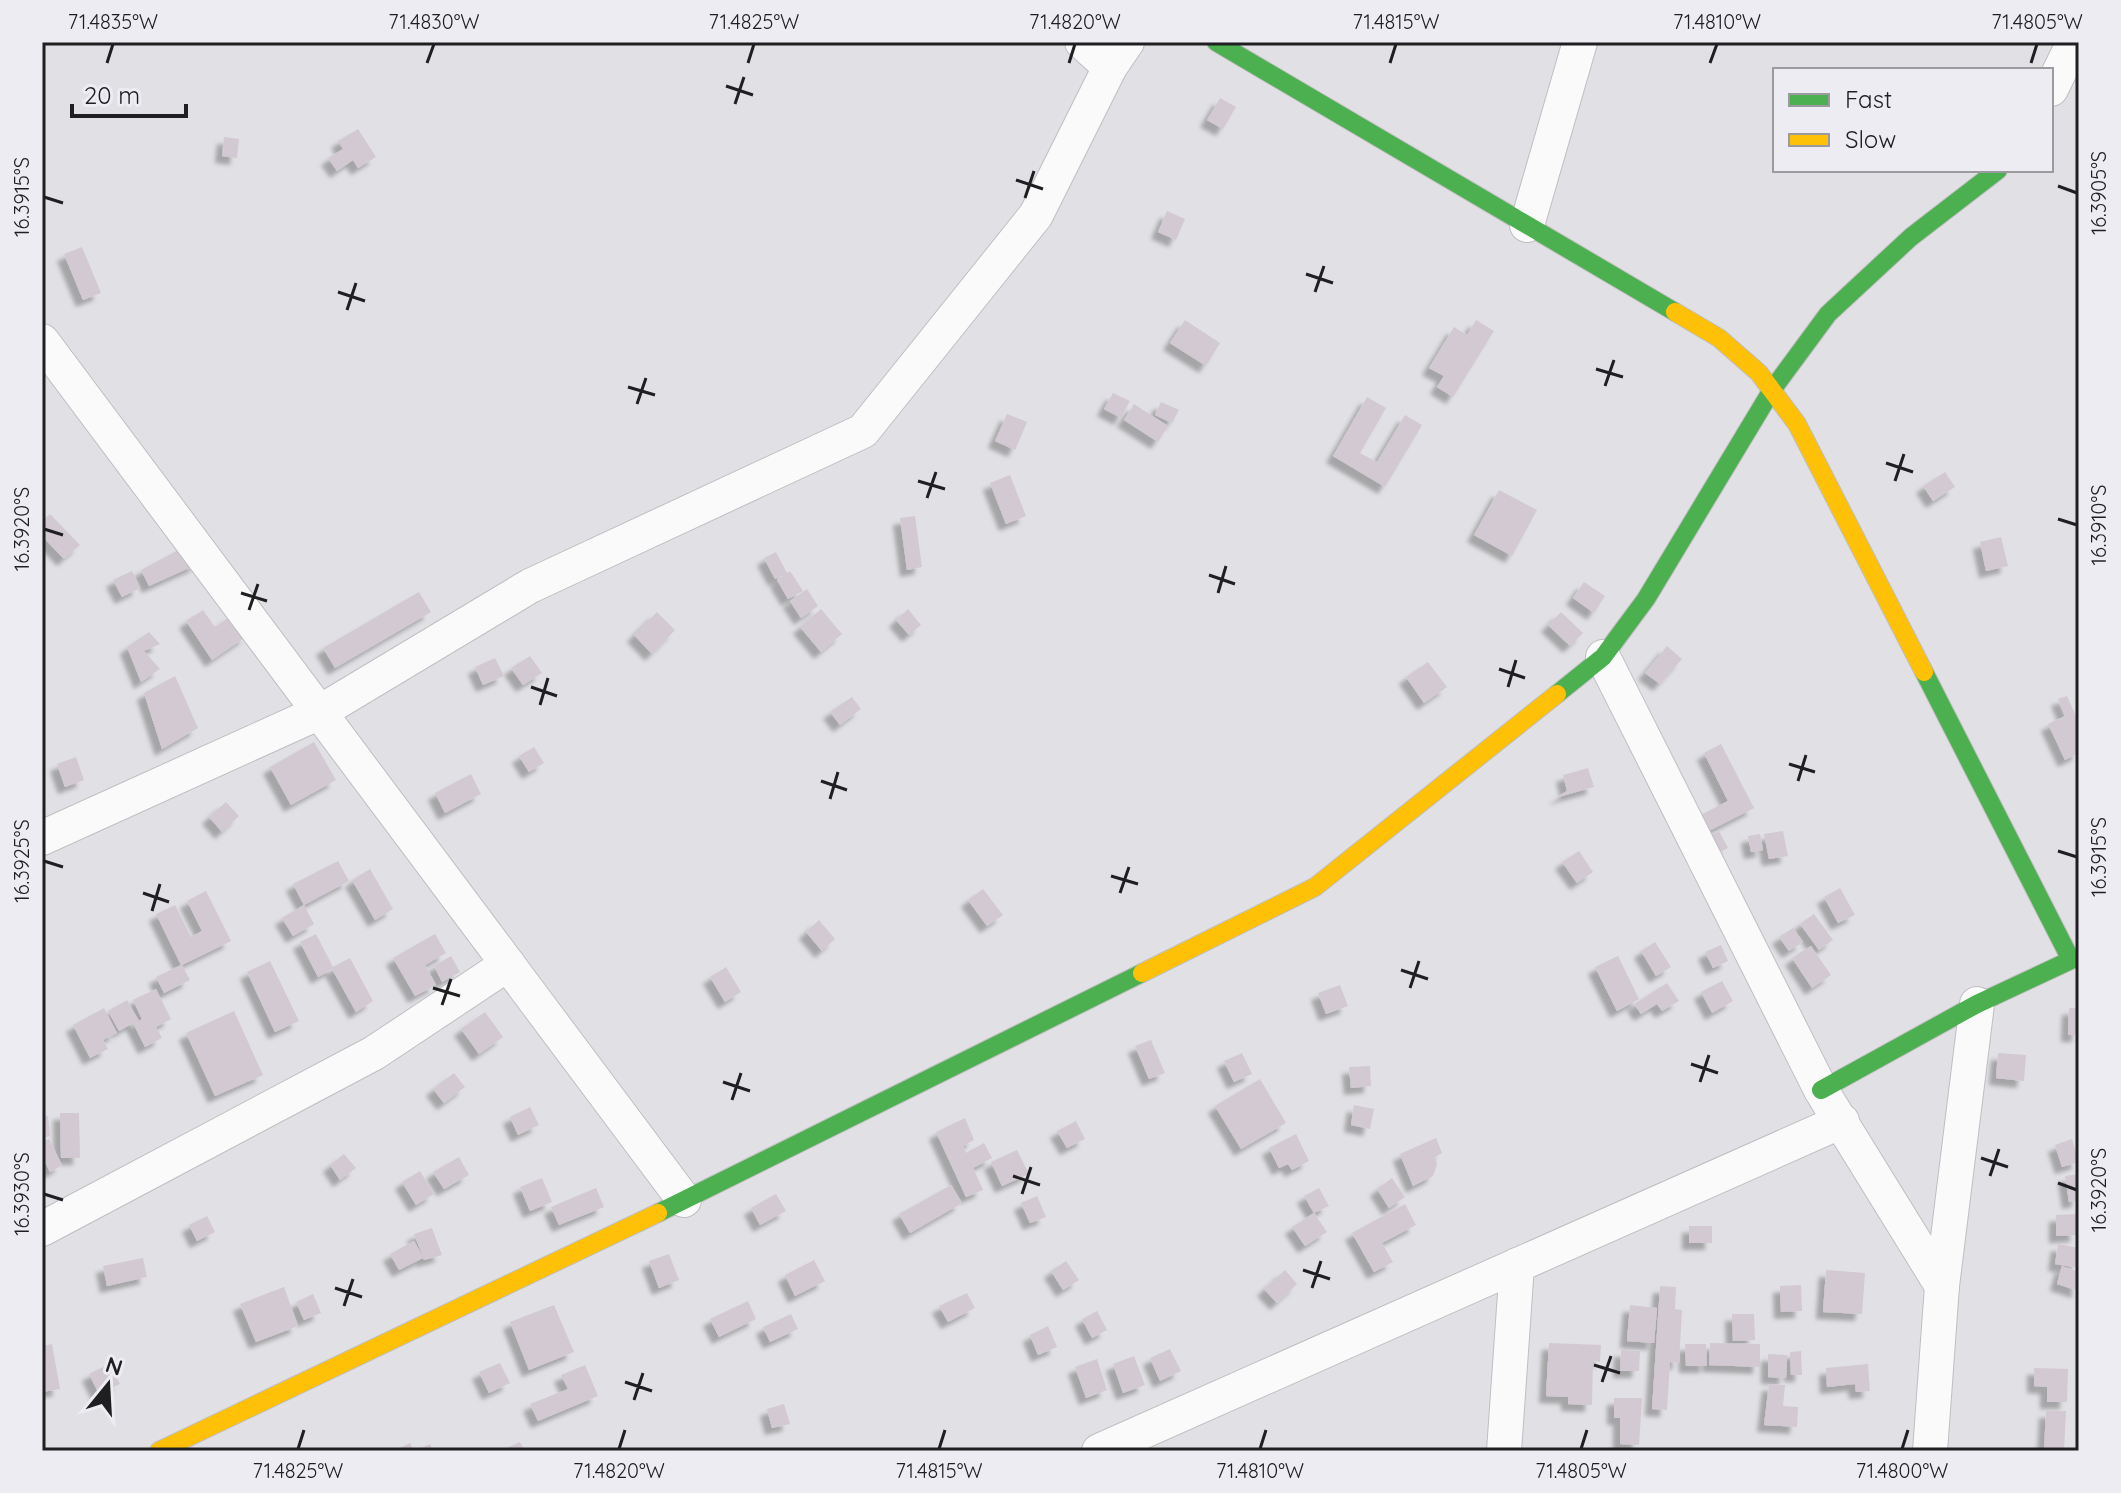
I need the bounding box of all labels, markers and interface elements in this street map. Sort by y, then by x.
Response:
text: 71.4835°W [68,9,158,34]
text: 71.4830°W [388,9,480,34]
text: 71.4825°W [709,9,799,34]
text: 71.4820°W [1029,9,1121,34]
text: 71.4815°W [1352,9,1440,34]
text: 71.4810°W [1673,9,1761,34]
text: 71.4805°W [1991,9,2083,34]
scale bar [72,68,186,118]
legend [1773,68,2053,172]
text: 20 m [84,80,140,110]
text: Fast [1845,84,1892,114]
text: Slow [1845,124,1896,154]
text: 16.3905°S [2086,151,2111,235]
text: 16.3915°S [9,157,34,237]
text: 16.3910°S [2086,485,2111,565]
text: 16.3920°S [9,487,34,571]
text: 16.3915°S [2086,817,2111,897]
text: 16.3925°S [9,819,34,903]
text: 16.3920°S [2086,1148,2111,1232]
text: 16.3930°S [9,1152,34,1236]
north arrow [68,1345,148,1425]
text: N [102,1350,126,1382]
text: 71.4825°W [253,1458,343,1483]
text: 71.4820°W [573,1458,665,1483]
text: 71.4815°W [895,1458,983,1483]
text: 71.4810°W [1216,1458,1304,1483]
text: 71.4805°W [1535,1458,1627,1483]
text: 71.4800°W [1856,1458,1948,1483]

